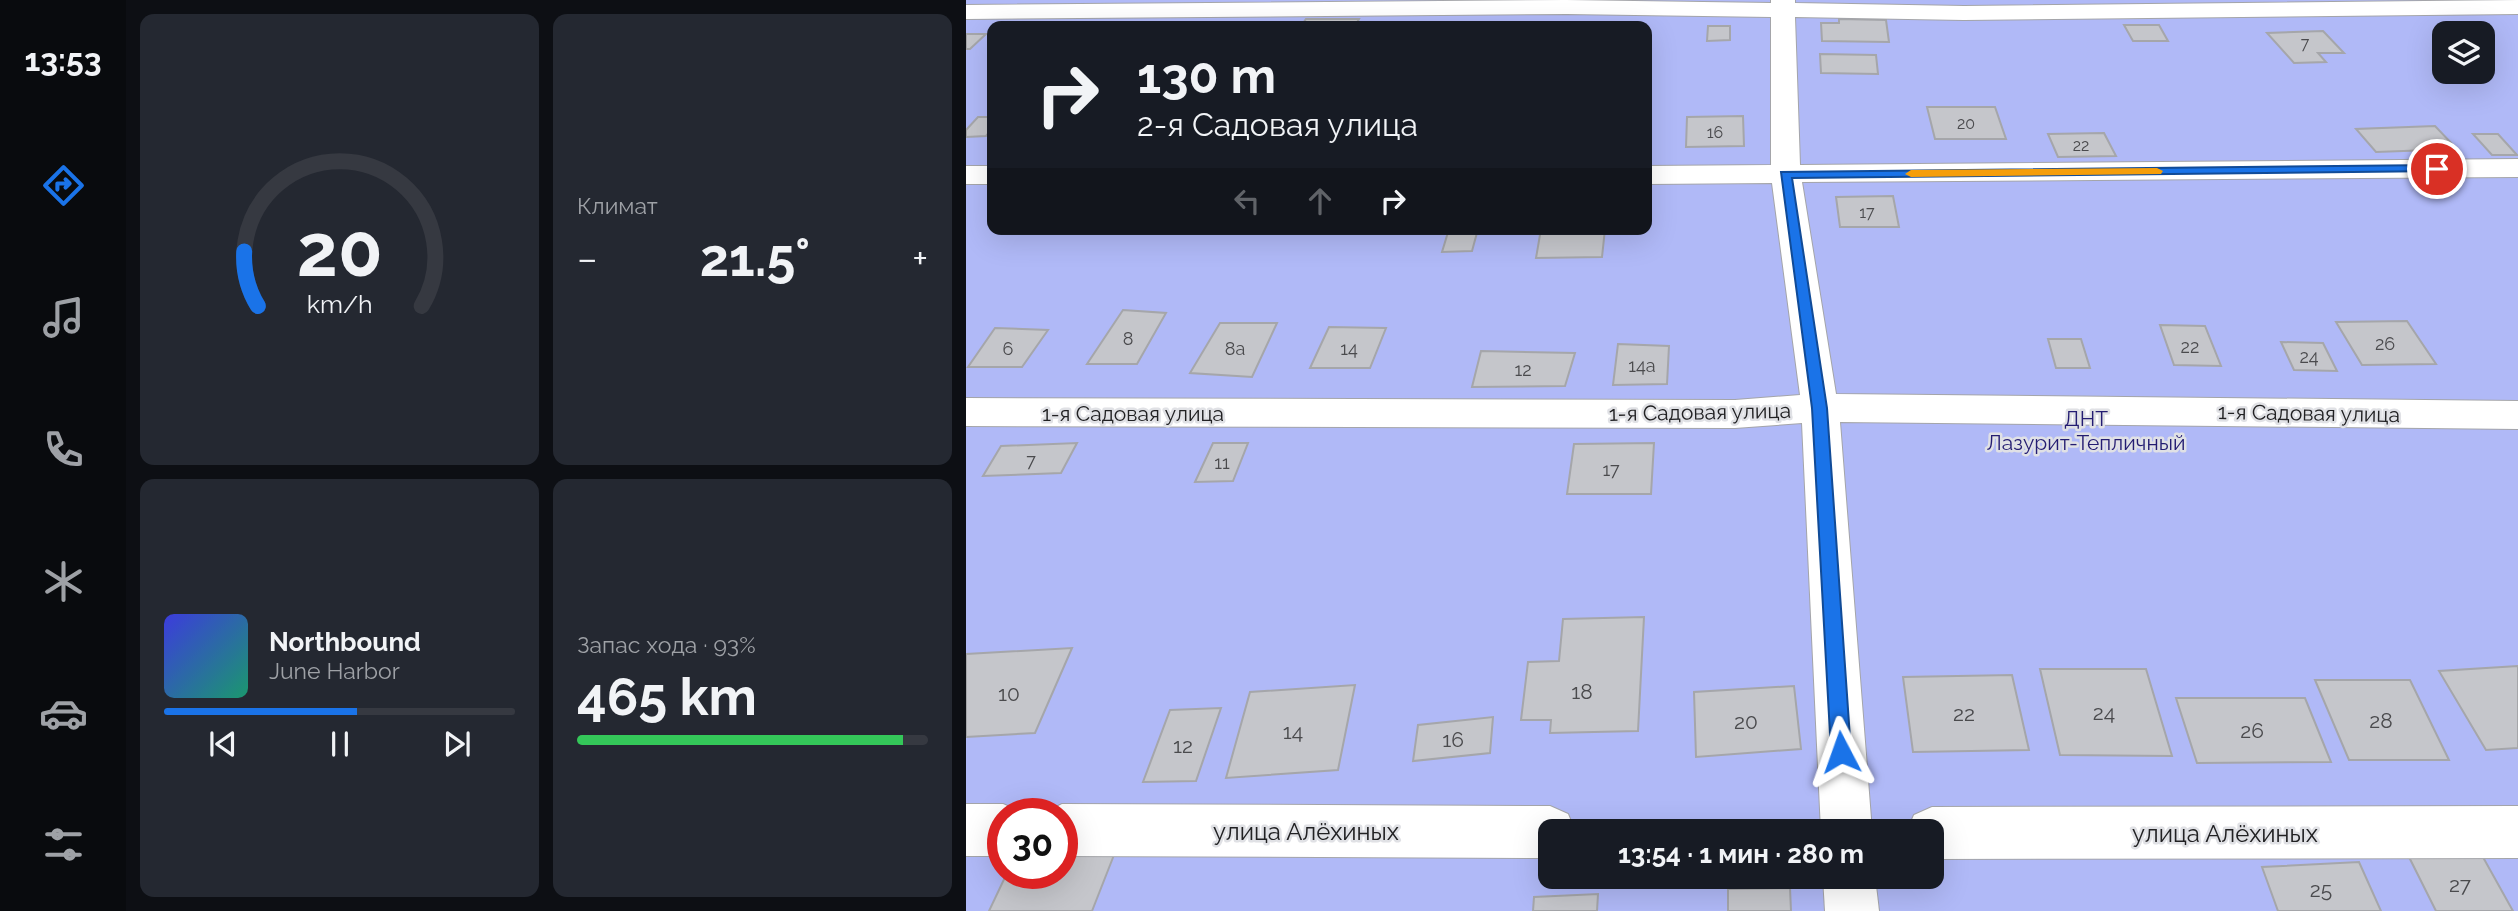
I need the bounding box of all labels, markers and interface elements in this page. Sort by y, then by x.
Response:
map controls [2432,21,2495,84]
button: layers [2432,21,2495,84]
house number: 7 [2301,34,2310,53]
text: 13:53 [24,41,102,78]
text: 130 m [1137,47,1276,104]
icon: right [1022,49,1113,140]
text: 2-я Садовая улица [1137,106,1418,143]
house number: 20 [1957,114,1975,133]
house number: 16 [1707,123,1723,142]
house number: 22 [2073,136,2089,155]
pin [2407,139,2467,199]
icon: arrive [2418,150,2456,188]
icon: directions [39,161,88,210]
icon: left [1228,182,1266,220]
icon: ahead [1301,182,1339,220]
icon: right [1374,182,1412,220]
text: Климат [577,192,658,219]
house number: 17 [1859,203,1875,222]
text: 20 [297,208,382,293]
text: 21.5° [700,227,810,288]
text: − [577,236,597,281]
text: + [912,236,928,281]
text: km/h [307,288,372,318]
icon: music [39,293,88,342]
house number: 8 [1123,328,1133,349]
house number: 26 [2375,333,2395,354]
house number: 22 [2181,336,2199,357]
house number: 6 [1003,338,1014,359]
house number: 8а [1225,338,1245,359]
house number: 14 [1340,338,1358,359]
house number: 24 [2299,346,2319,367]
house number: 14а [1628,355,1656,376]
house number: 12 [1514,359,1532,380]
street label: 1-я Садовая улица [1609,398,1791,426]
street label: 1-я Садовая улица [2218,399,2400,427]
street label: 1-я Садовая улица [1042,401,1224,426]
park label: ДНТ Лазурит-Тепличный [1987,406,2185,455]
icon: phone [39,425,88,474]
house number: 7 [1026,450,1036,471]
house number: 11 [1214,452,1230,473]
house number: 17 [1602,459,1620,480]
icon: climate [39,557,88,606]
text: Northbound [269,627,421,657]
text: Запас хода · 93% [577,631,756,658]
text: June Harbor [269,657,400,684]
text: 465 km [577,666,757,727]
house number: 18 [1571,679,1593,704]
house number: 10 [998,681,1020,706]
icon: car [39,689,88,738]
house number: 24 [2093,700,2115,725]
house number: 22 [1953,701,1975,726]
house number: 28 [2369,708,2393,733]
house number: 20 [1734,709,1758,734]
position arrow [1804,715,1878,789]
house number: 26 [2240,718,2264,743]
house number: 14 [1283,719,1303,744]
icon: previous [204,725,242,763]
icon: pause [321,725,359,763]
icon: next [438,725,476,763]
house number: 16 [1442,727,1464,752]
house number: 12 [1173,733,1193,758]
speed limit sign: 30 [987,798,1078,889]
street label: улица Алёхиных [1213,817,1399,846]
street label: улица Алёхиных [2132,819,2318,848]
icon: filters [39,820,88,869]
text: 13:54 · 1 мин · 280 m [1618,839,1864,869]
house number: 27 [2449,872,2472,897]
house number: 25 [2310,877,2332,902]

